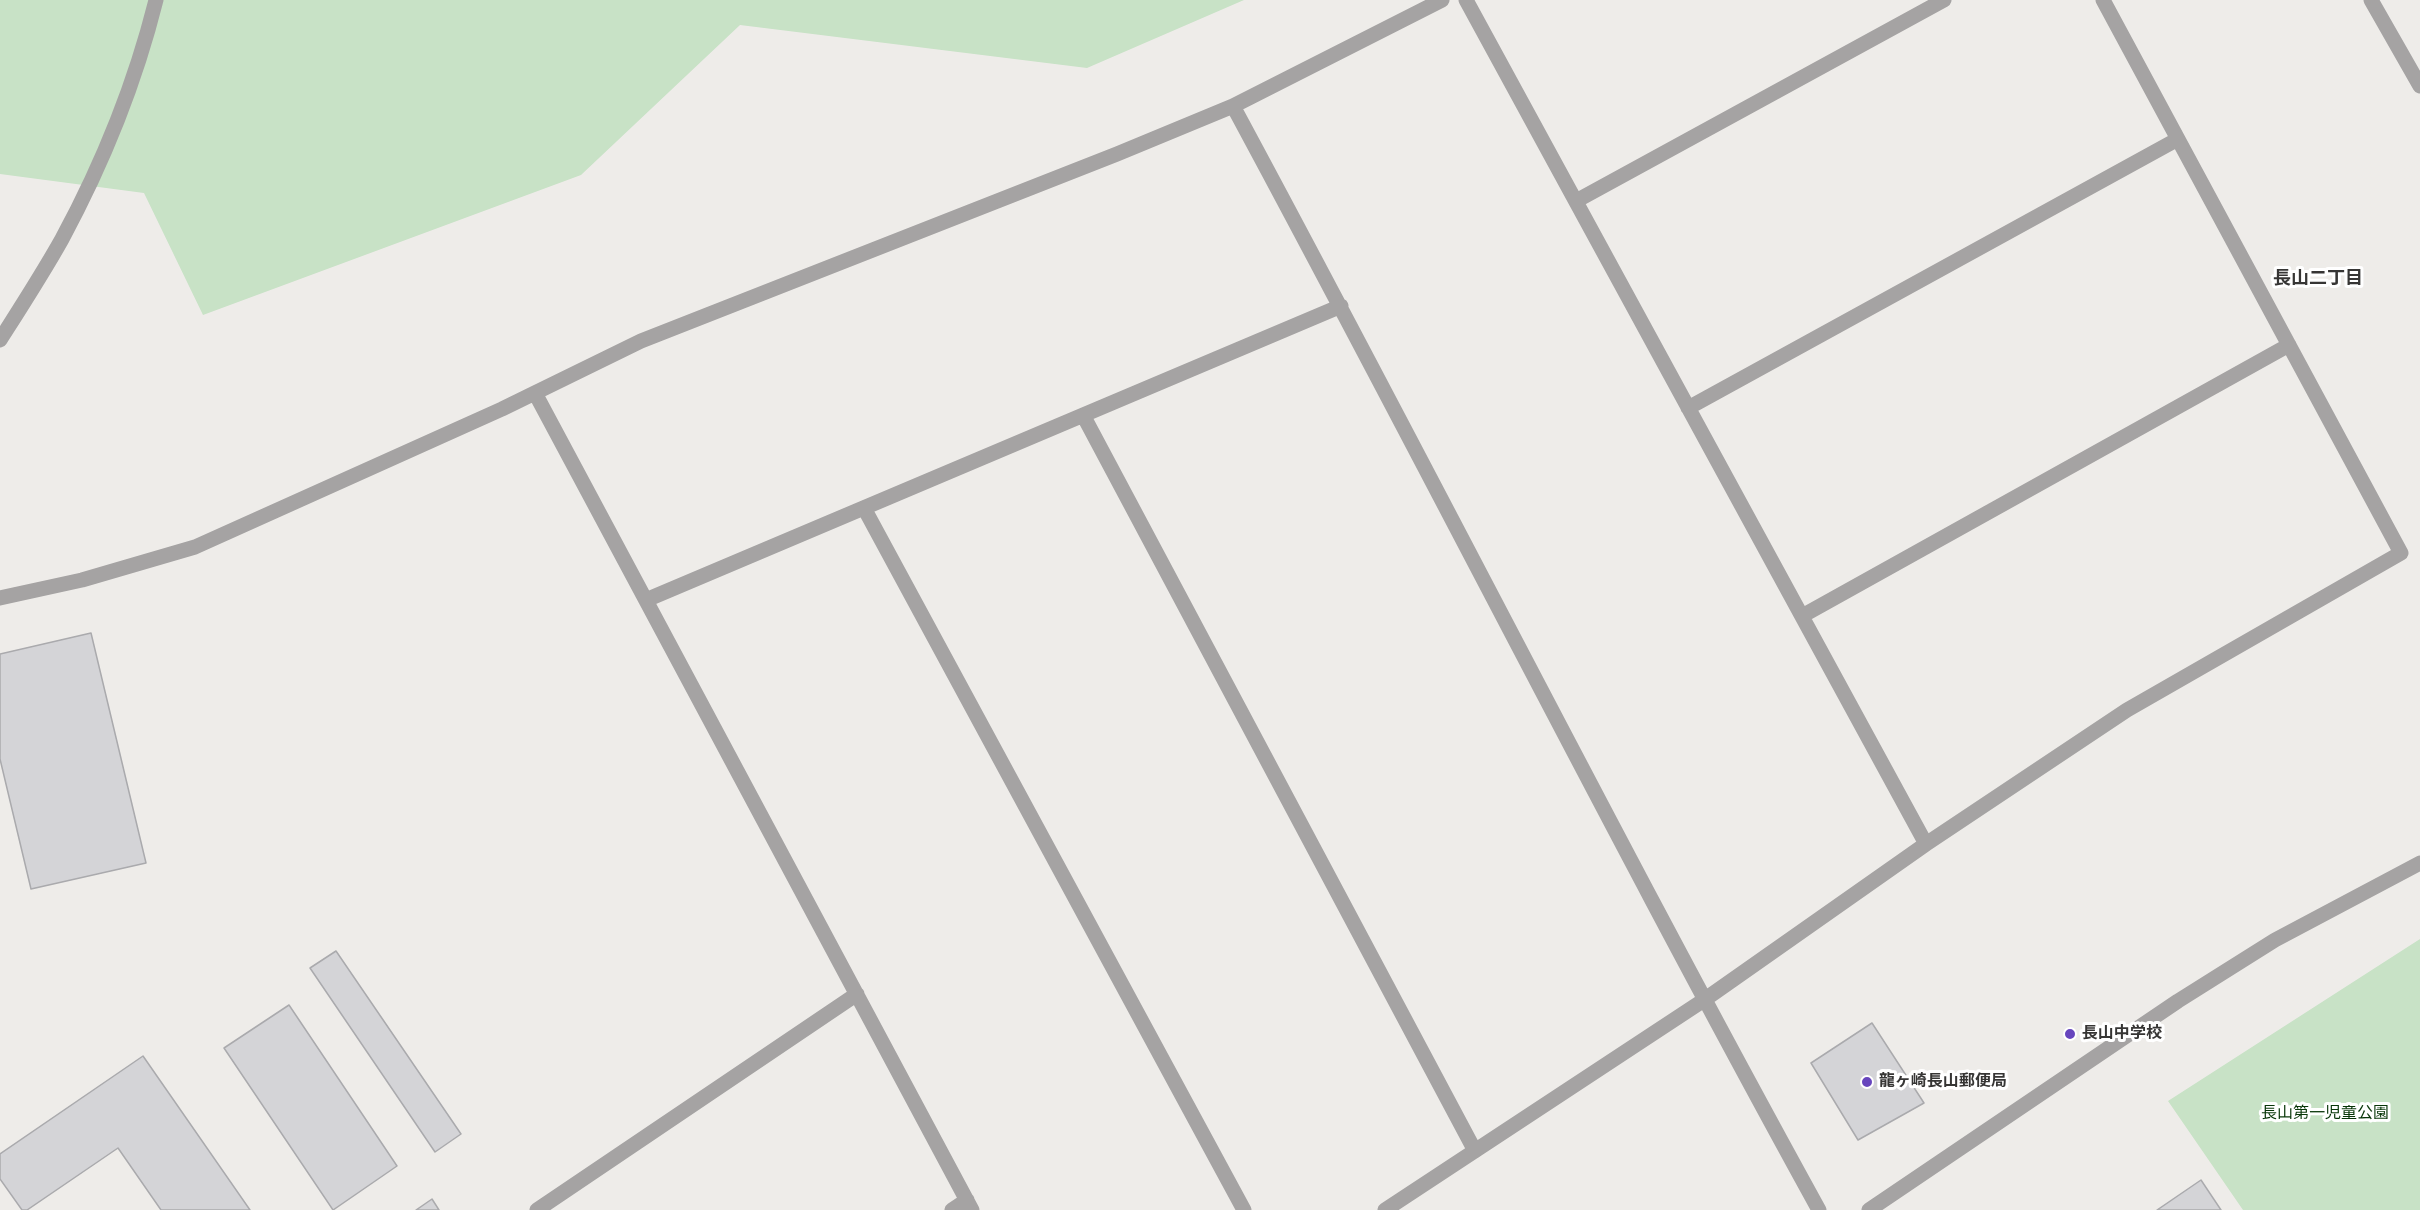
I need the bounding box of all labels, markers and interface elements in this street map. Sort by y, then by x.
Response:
district label: 長山二丁目 [2273,269,2363,291]
place label: 長山中学校 [2082,1024,2162,1044]
marker: 長山中学校 [2063,1027,2077,1041]
place label: 龍ヶ崎長山郵便局 [1879,1072,2007,1092]
marker: 龍ヶ崎長山郵便局 [1860,1075,1874,1089]
park label: 長山第一児童公園 [2261,1104,2389,1124]

